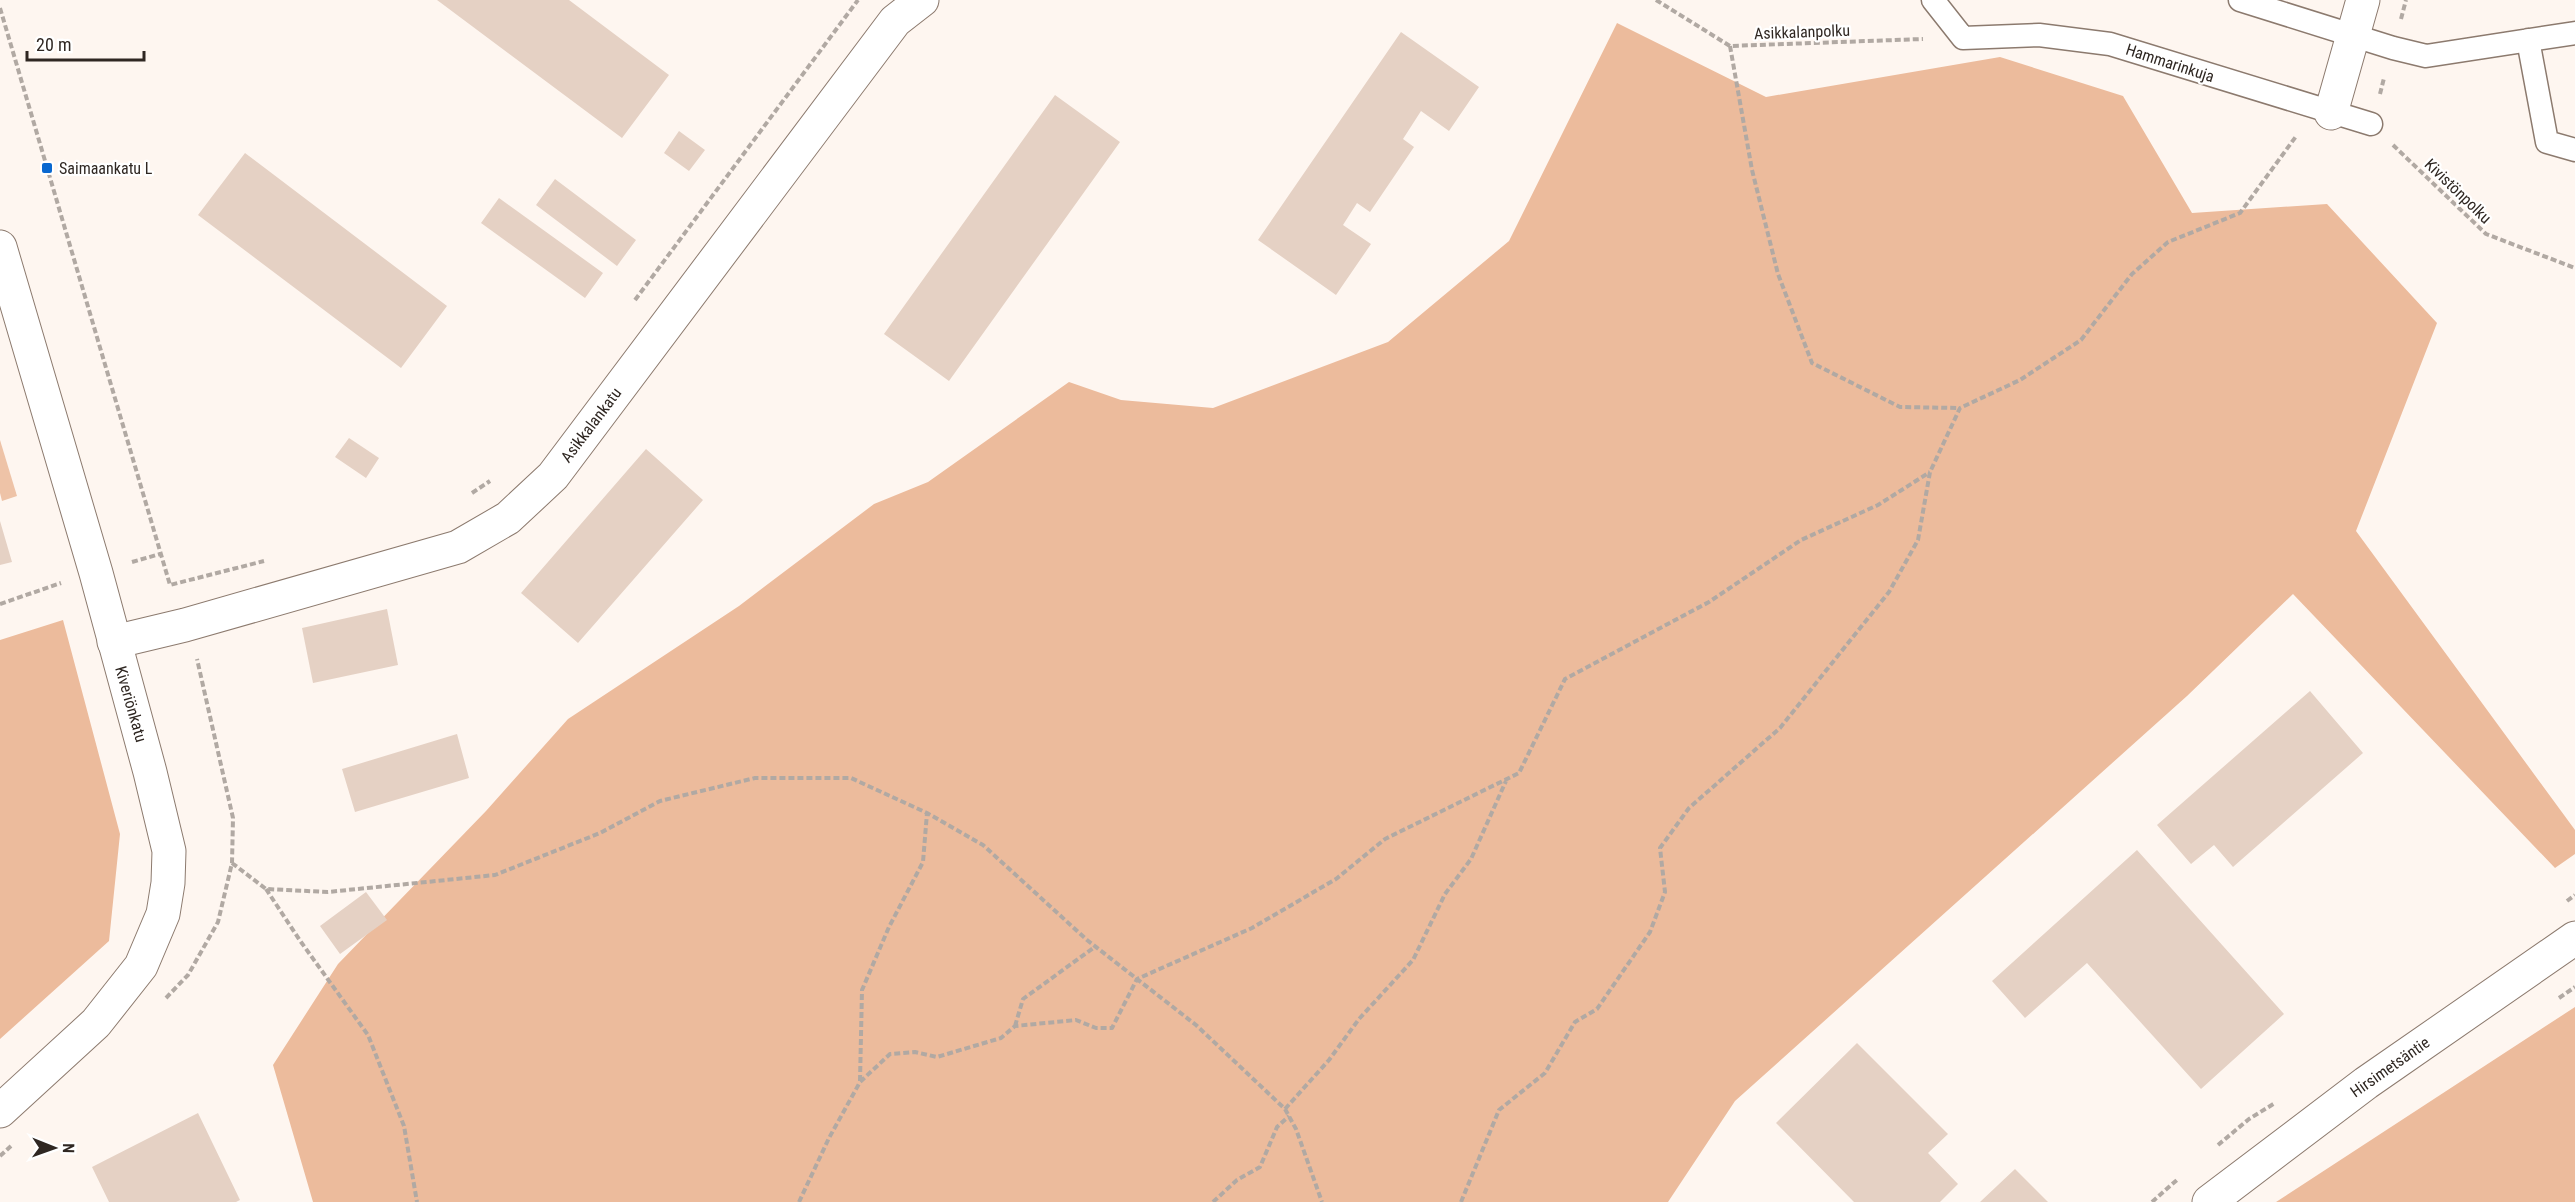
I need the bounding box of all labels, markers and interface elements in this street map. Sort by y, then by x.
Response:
street label: Asikkalanpolku [1754,21,1850,43]
scale bar [27,24,144,62]
text: 20 m [36,34,71,55]
street label: Hammarinkuja [2123,40,2217,86]
street label: Kivistönpolku [2421,155,2495,227]
place label: Saimaankatu L [59,159,153,178]
marker: Saimaankatu L [40,161,54,175]
street label: Asikkalankatu [557,384,625,466]
street label: Kiveriönkatu [111,664,151,744]
street label: Hirsimetsäntie [2347,1033,2433,1101]
north arrow [24,1118,84,1178]
text: N [59,1143,78,1153]

